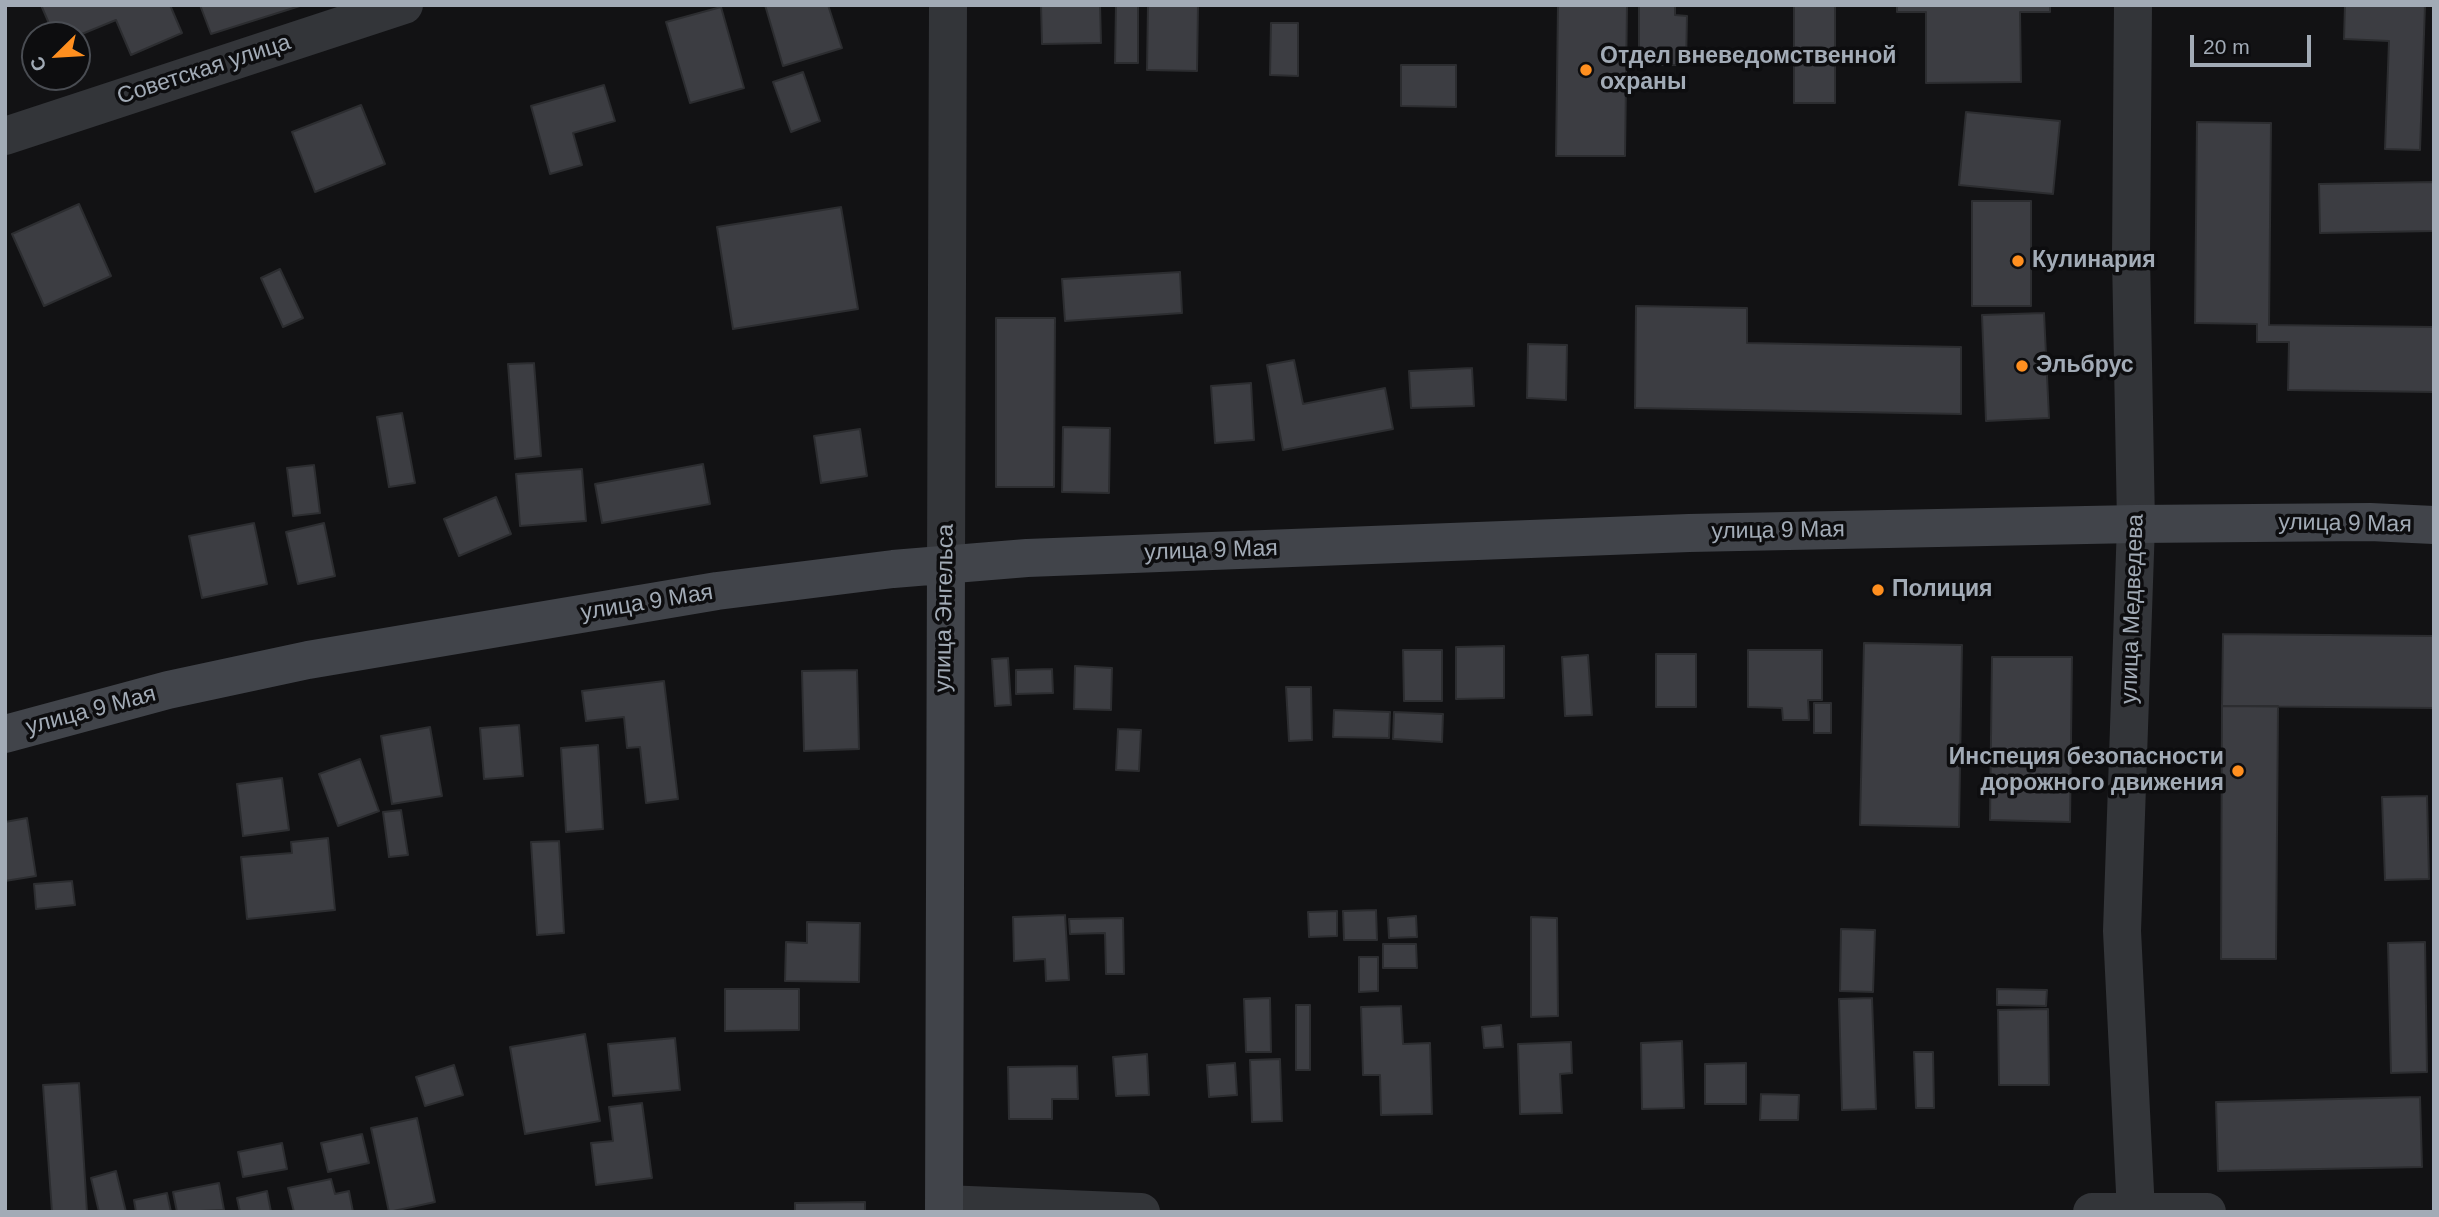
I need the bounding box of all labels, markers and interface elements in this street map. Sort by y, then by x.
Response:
north arrow [21,21,91,91]
scale bar [2194,21,2315,65]
street label: Советская улица [114,29,294,111]
text: 20 m [2203,35,2250,58]
place label: Отдел вневедомственной охраны [1600,43,1896,97]
text: С [26,53,51,74]
marker: Отдел вневедомственной охраны [1578,62,1594,78]
place label: Кулинария [2032,247,2156,275]
marker: Кулинария [2010,253,2026,269]
place label: Эльбрус [2036,352,2134,380]
marker: Эльбрус [2014,358,2030,374]
street label: улица 9 Мая [2278,509,2412,539]
street label: улица Медведева [2116,514,2150,704]
street label: улица 9 Мая [1711,516,1845,546]
street label: улица Энгельса [930,524,960,692]
street label: улица 9 Мая [1144,535,1278,567]
place label: Полиция [1892,576,1992,604]
street label: улица 9 Мая [579,579,715,627]
marker: Полиция [1870,582,1886,598]
street label: улица 9 Мая [23,680,159,742]
place label: Инспеция безопасности дорожного движения [1949,744,2224,798]
marker: Инспеция безопасности дорожного движения [2230,763,2246,779]

